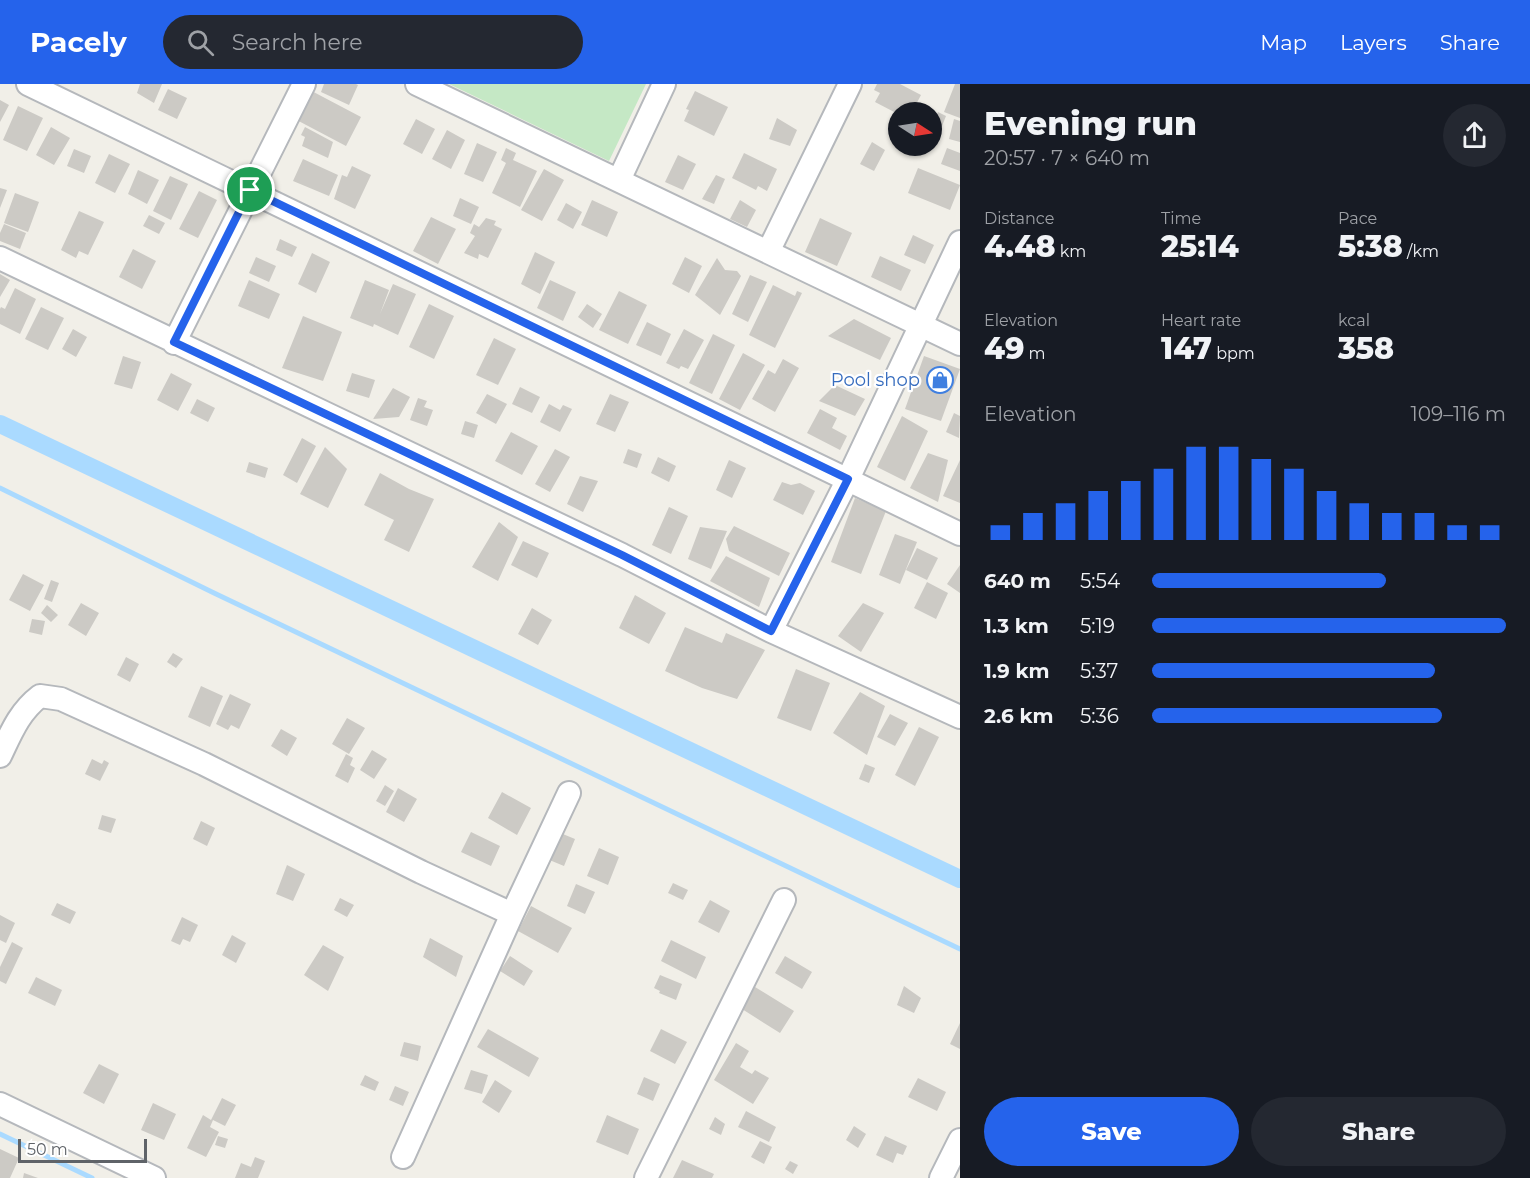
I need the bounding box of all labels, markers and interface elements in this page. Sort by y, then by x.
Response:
search box [163,15,583,69]
text: Pacely [30,25,127,59]
icon: search [184,26,217,59]
text: Search here [232,29,363,56]
text: Map [1260,30,1307,55]
text: Layers [1340,30,1407,55]
text: Share [1440,30,1500,55]
north arrow [888,102,942,156]
map controls [888,102,942,156]
text: Evening run [984,103,1197,143]
button: share [1443,104,1506,167]
text: 20:57 · 7 × 640 m [984,146,1150,170]
pin [224,164,275,215]
icon: arrive [233,173,266,206]
text: Distance [984,209,1054,228]
text: Time [1161,209,1201,228]
text: Pace [1338,209,1377,228]
text: 4.48 [984,228,1056,265]
text: 25:14 [1161,228,1239,265]
text: 5:38 [1338,228,1403,265]
text: km [1056,242,1086,261]
text: /km [1403,242,1439,261]
text: Elevation [984,311,1058,330]
text: Heart rate [1161,311,1241,330]
text: kcal [1338,311,1370,330]
text: 49 [984,330,1024,367]
text: 147 [1161,330,1212,367]
text: 358 [1338,330,1394,367]
text: m [1024,344,1046,363]
text: bpm [1212,344,1255,363]
shop icon: Pool shop [925,365,955,395]
place label: Pool shop [831,369,920,391]
text: Elevation [984,402,1076,426]
text: 109–116 m [1410,402,1506,426]
text: 640 m [984,569,1051,593]
text: 5:54 [1080,569,1120,593]
text: 1.3 km [984,614,1049,638]
text: 5:19 [1080,614,1115,638]
text: 1.9 km [984,659,1050,683]
text: 5:37 [1080,659,1118,683]
text: 2.6 km [984,704,1053,728]
text: 5:36 [1080,704,1119,728]
button: Save [984,1097,1239,1166]
button: Share [1251,1097,1506,1166]
scale bar [18,1136,147,1164]
text: 50 m [27,1140,68,1159]

